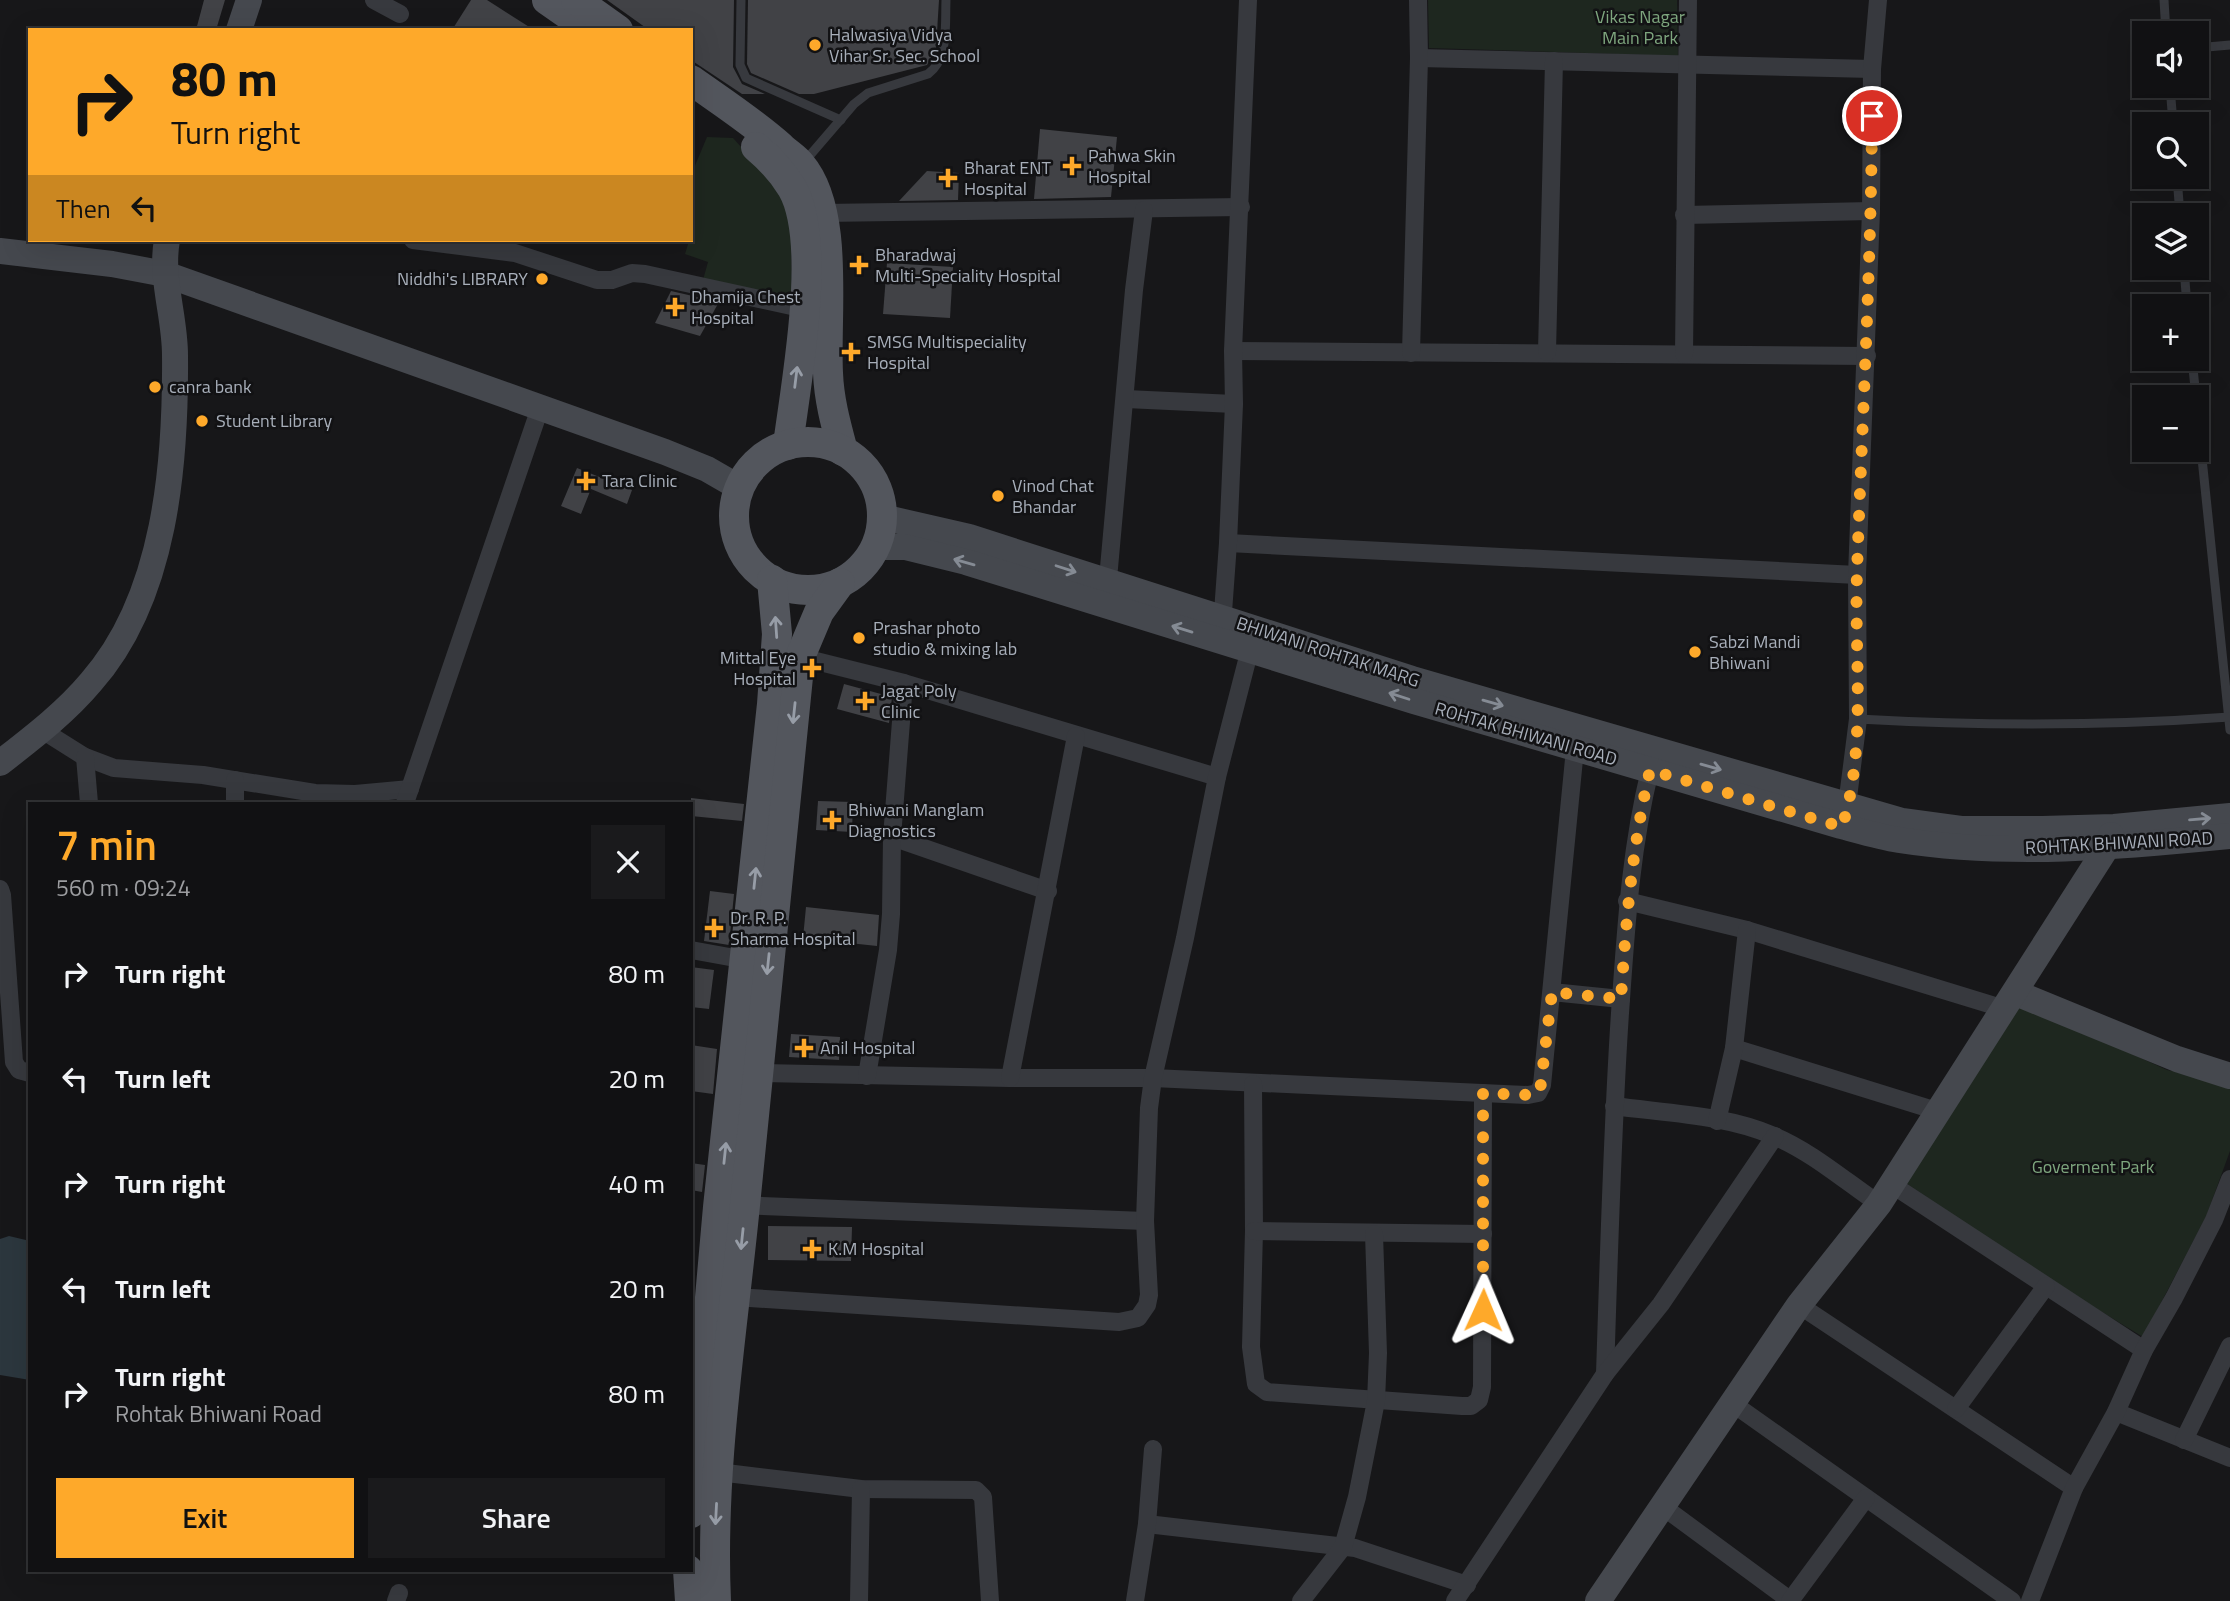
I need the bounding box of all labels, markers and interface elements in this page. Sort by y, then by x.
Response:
park label: Vikas Nagar Main Park [1595,3,1685,51]
place label: Halwasiya Vidya Vihar Sr. Sec. School [829,21,980,69]
map controls [2132,21,2209,462]
button: sound [2132,21,2209,98]
marker: Halwasiya Vidya Vihar Sr. Sec. School [807,37,823,53]
text: 80 m [171,40,278,115]
icon: right [56,56,147,147]
pin [1842,86,1902,146]
icon: arrive [1853,97,1891,135]
text: Turn right [171,108,300,156]
button: search [2132,112,2209,189]
place label: Pahwa Skin Hospital [1088,142,1176,190]
place label: Bharat ENT Hospital [964,154,1051,202]
marker: Pahwa Skin Hospital [1062,156,1082,176]
marker: Bharat ENT Hospital [938,168,958,188]
text: Then [56,189,111,228]
icon: left [125,189,163,227]
button: layers [2132,203,2209,280]
place label: Bharadwaj Multi-Speciality Hospital [875,241,1061,289]
marker: Bharadwaj Multi-Speciality Hospital [849,255,869,275]
place label: Niddhi's LIBRARY [397,265,528,292]
marker: Niddhi's LIBRARY [534,271,550,287]
place label: Dhamija Chest Hospital [691,283,801,331]
button: + [2132,294,2209,371]
marker: Dhamija Chest Hospital [665,297,685,317]
place label: SMSG Multispeciality Hospital [867,328,1027,376]
marker: SMSG Multispeciality Hospital [841,342,861,362]
one-way arrow [790,366,803,389]
place label: canra bank [169,373,252,400]
marker: canra bank [147,379,163,395]
button: − [2132,385,2209,462]
place label: Student Library [216,407,332,434]
marker: Student Library [194,413,210,429]
place label: Tara Clinic [602,467,678,494]
marker: Tara Clinic [576,471,596,491]
place label: Vinod Chat Bhandar [1012,472,1095,520]
marker: Vinod Chat Bhandar [990,488,1006,504]
one-way arrow [954,554,976,567]
one-way arrow [1054,564,1076,576]
street label: BHIWANI ROHTAK MARG [1233,609,1423,694]
place label: Prashar photo studio & mixing lab [873,614,1017,662]
one-way arrow [769,616,782,639]
one-way arrow [1171,621,1193,634]
place label: Sabzi Mandi Bhiwani [1709,628,1801,676]
marker: Prashar photo studio & mixing lab [851,630,867,646]
place label: Mittal Eye Hospital [720,644,796,692]
marker: Sabzi Mandi Bhiwani [1687,644,1703,660]
marker: Mittal Eye Hospital [802,658,822,678]
place label: Jagat Poly Clinic [881,677,957,725]
one-way arrow [1388,689,1410,702]
marker: Jagat Poly Clinic [855,691,875,711]
street label: ROHTAK BHIWANI ROAD [1432,695,1620,772]
one-way arrow [1481,697,1504,710]
one-way arrow [787,702,800,724]
one-way arrow [1700,761,1722,774]
place label: Bhiwani Manglam Diagnostics [848,796,984,844]
marker: Bhiwani Manglam Diagnostics [822,810,842,830]
text: 7 min [56,812,157,876]
one-way arrow [2188,812,2211,825]
street label: ROHTAK BHIWANI ROAD [2024,824,2214,861]
button: close [591,825,665,899]
one-way arrow [749,867,762,890]
text: 560 m · 09:24 [56,870,191,905]
place label: Dr. R. P. Sharma Hospital [730,904,856,952]
marker: Dr. R. P. Sharma Hospital [704,918,724,938]
one-way arrow [761,952,774,975]
text: Turn right [115,954,226,993]
text: 80 m [608,954,665,993]
icon: right [56,955,94,993]
place label: Anil Hospital [820,1034,915,1061]
marker: Anil Hospital [794,1038,814,1058]
text: Turn left [115,1059,210,1098]
text: 20 m [608,1059,665,1098]
icon: left [56,1060,94,1098]
one-way arrow [718,1142,731,1164]
park label: Goverment Park [2032,1153,2155,1180]
text: Turn right [115,1164,226,1203]
text: 40 m [608,1164,665,1203]
icon: right [56,1165,94,1203]
one-way arrow [735,1227,748,1250]
place label: K.M Hospital [828,1235,924,1262]
marker: K.M Hospital [802,1239,822,1259]
text: Turn left [115,1269,210,1308]
text: 20 m [608,1269,665,1308]
icon: left [56,1270,94,1308]
position arrow [1446,1273,1520,1347]
text: Turn right [115,1357,226,1396]
text: 80 m [608,1374,665,1413]
icon: right [56,1375,94,1413]
text: Rohtak Bhiwani Road [115,1396,322,1431]
button: Exit [56,1478,354,1558]
button: Share [368,1478,665,1558]
one-way arrow [709,1503,722,1526]

